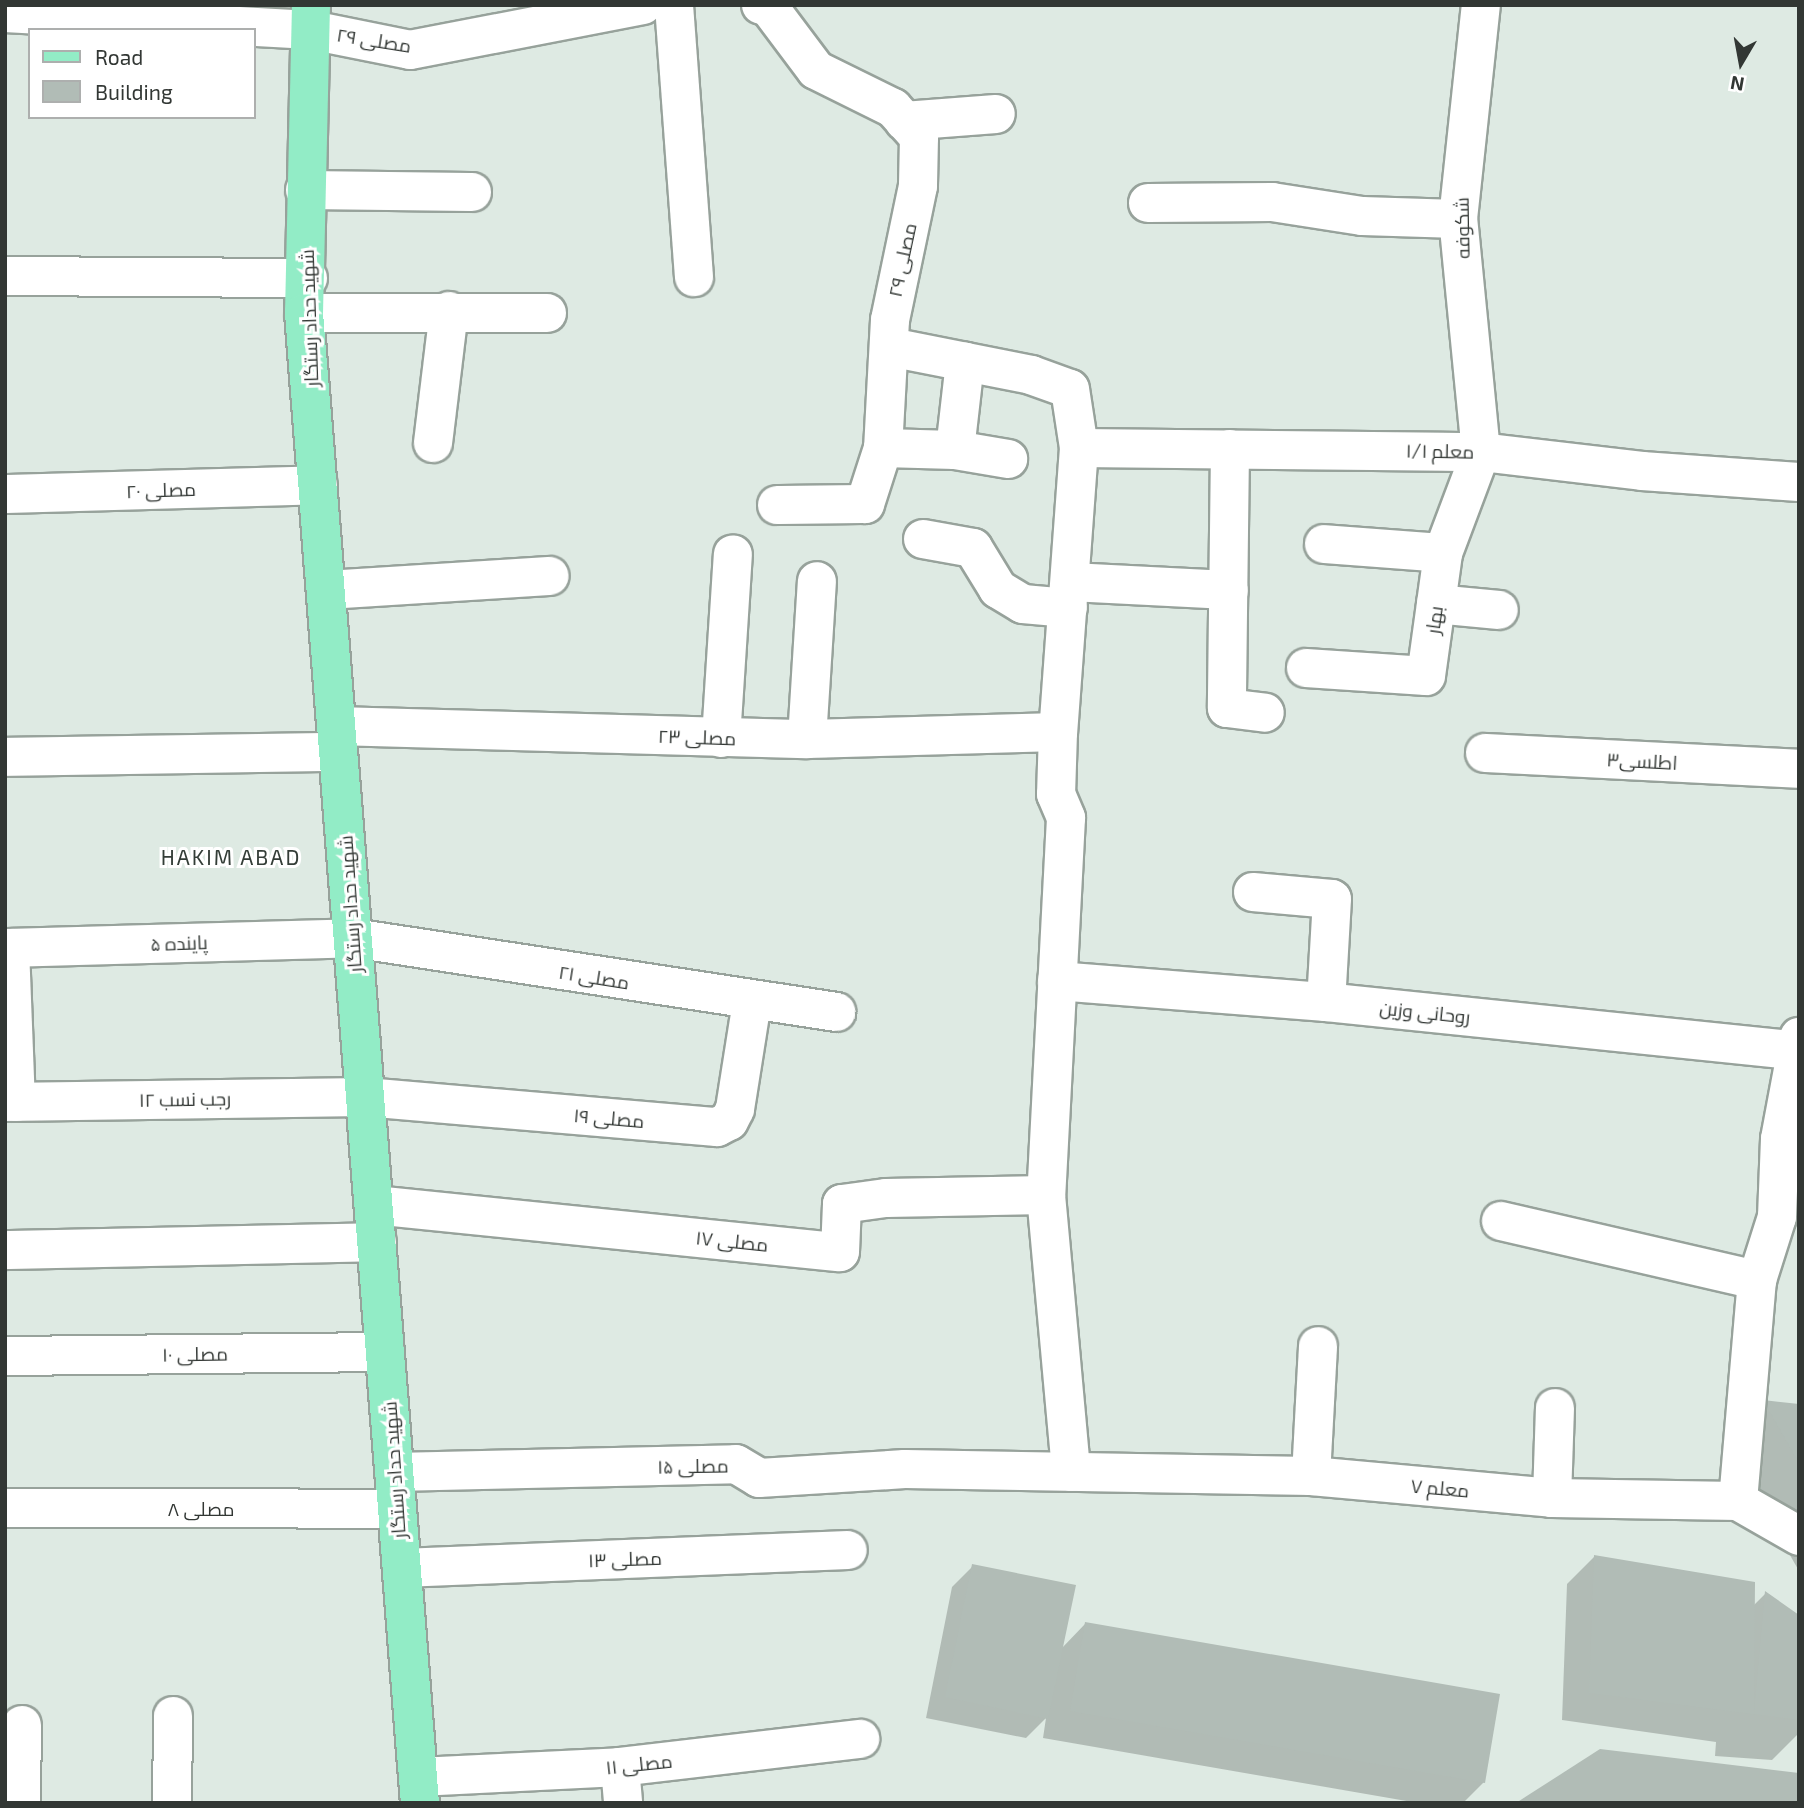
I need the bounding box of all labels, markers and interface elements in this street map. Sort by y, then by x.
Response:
street label: مصلی ۲۹ [335,23,413,57]
legend [28,28,256,119]
north arrow [1706,28,1776,98]
text: Road [95,44,143,69]
text: N [1729,72,1746,97]
text: Building [95,79,173,104]
street label: شکوفه [1450,197,1474,259]
street label: مصلی ۲۹ [883,221,921,299]
street label: شهید حداد رستگار [295,249,323,387]
street label: معلم ۱/۱ [1406,439,1474,463]
street label: مصلی ۲۰ [126,477,196,503]
street label: بهار [1421,604,1447,636]
street label: مصلی ۲۳ [658,724,736,750]
street label: اطلسی۳ [1606,748,1678,774]
street label: شهید حداد رستگار [334,834,366,974]
district label: HAKIM ABAD [162,844,300,870]
street label: پاینده ۵ [150,931,208,955]
street label: مصلی ۲۱ [557,960,631,994]
street label: روحانی وزین [1378,996,1472,1028]
street label: رجب نسب ۱۲ [139,1087,231,1111]
street label: مصلی ۱۹ [573,1104,645,1132]
street label: مصلی ۱۷ [695,1226,769,1256]
street label: مصلی ۱۰ [162,1342,228,1366]
street label: شهید حداد رستگار [378,1400,410,1540]
street label: مصلی ۱۵ [657,1454,729,1478]
street label: معلم ۷ [1410,1474,1470,1502]
street label: مصلی ۸ [167,1498,235,1520]
street label: مصلی ۱۳ [588,1546,662,1572]
street label: مصلی ۱۱ [604,1749,674,1779]

